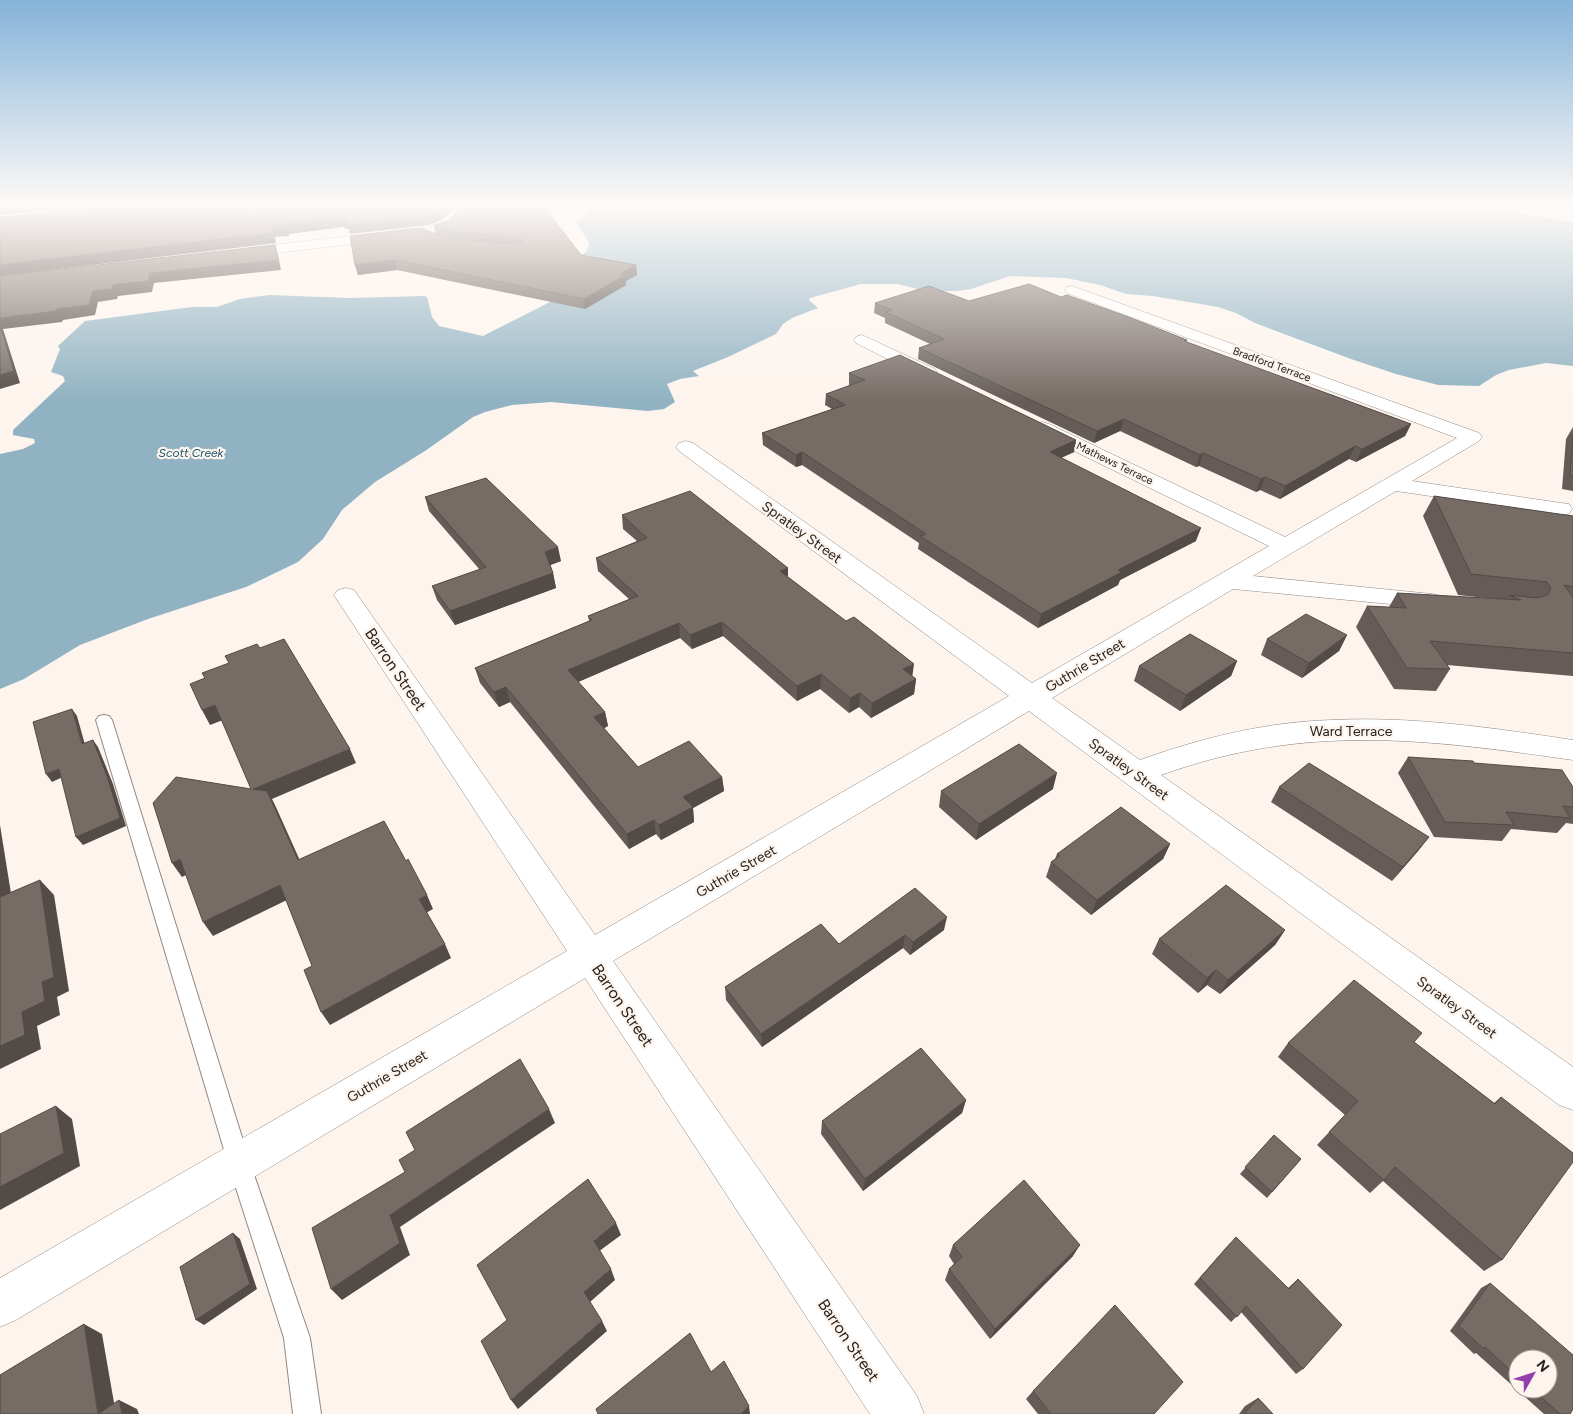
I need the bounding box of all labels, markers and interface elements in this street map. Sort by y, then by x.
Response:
street label: Bradford Terrace [1231,344,1313,385]
street label: Mathews Terrace [1074,439,1155,488]
water label: Scott Creek [159,446,225,460]
street label: Spratley Street [758,498,845,567]
street label: Barron Street [361,624,430,714]
street label: Guthrie Street [1042,635,1128,696]
street label: Ward Terrace [1310,723,1393,740]
street label: Spratley Street [1085,735,1172,804]
street label: Guthrie Street [693,842,779,901]
street label: Barron Street [588,960,657,1050]
street label: Spratley Street [1413,973,1500,1042]
street label: Guthrie Street [344,1047,430,1106]
street label: Barron Street [814,1295,883,1385]
north arrow [1508,1349,1558,1399]
text: N [1533,1357,1553,1376]

